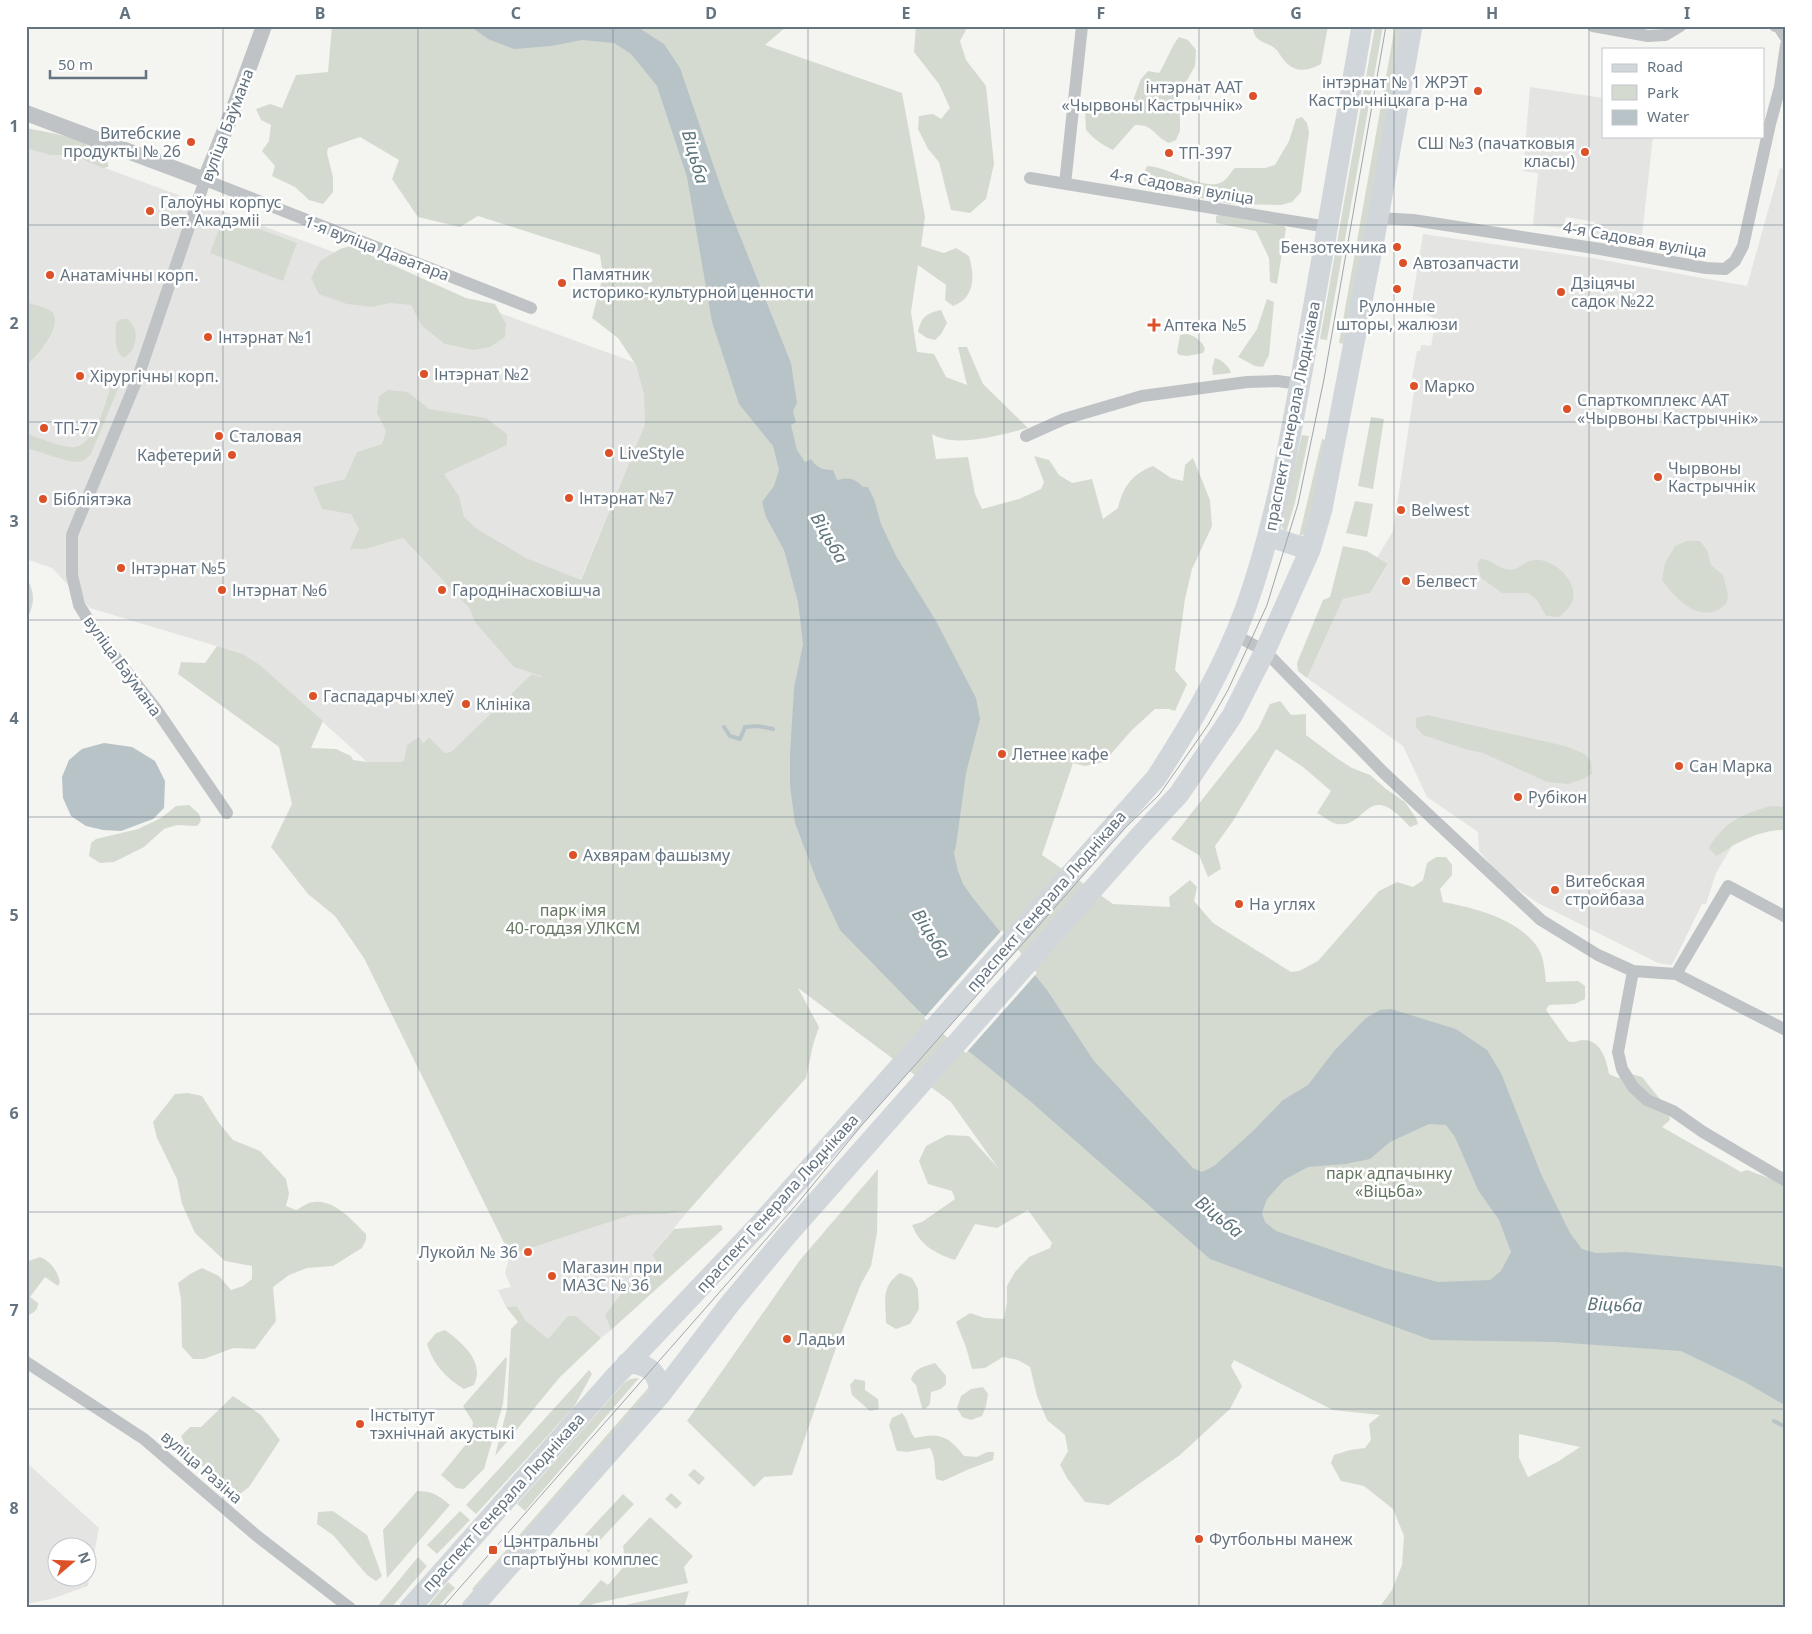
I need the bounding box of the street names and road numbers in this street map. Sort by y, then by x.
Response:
street label: вуліца Баўмана [195,65,259,185]
street label: 4-я Садовая вуліца [1108,163,1256,209]
street label: 1-я вуліца Даватара [301,210,453,286]
street label: 4-я Садовая вуліца [1561,216,1709,262]
street label: праспект Генерала Люднікава [1259,299,1325,533]
street label: вуліца Баўмана [79,611,167,721]
street label: праспект Генерала Люднікава [961,806,1131,996]
street label: праспект Генерала Люднікава [691,1109,863,1297]
street label: праспект Генерала Люднікава [417,1408,589,1596]
street label: вуліца Разіна [157,1425,247,1509]

